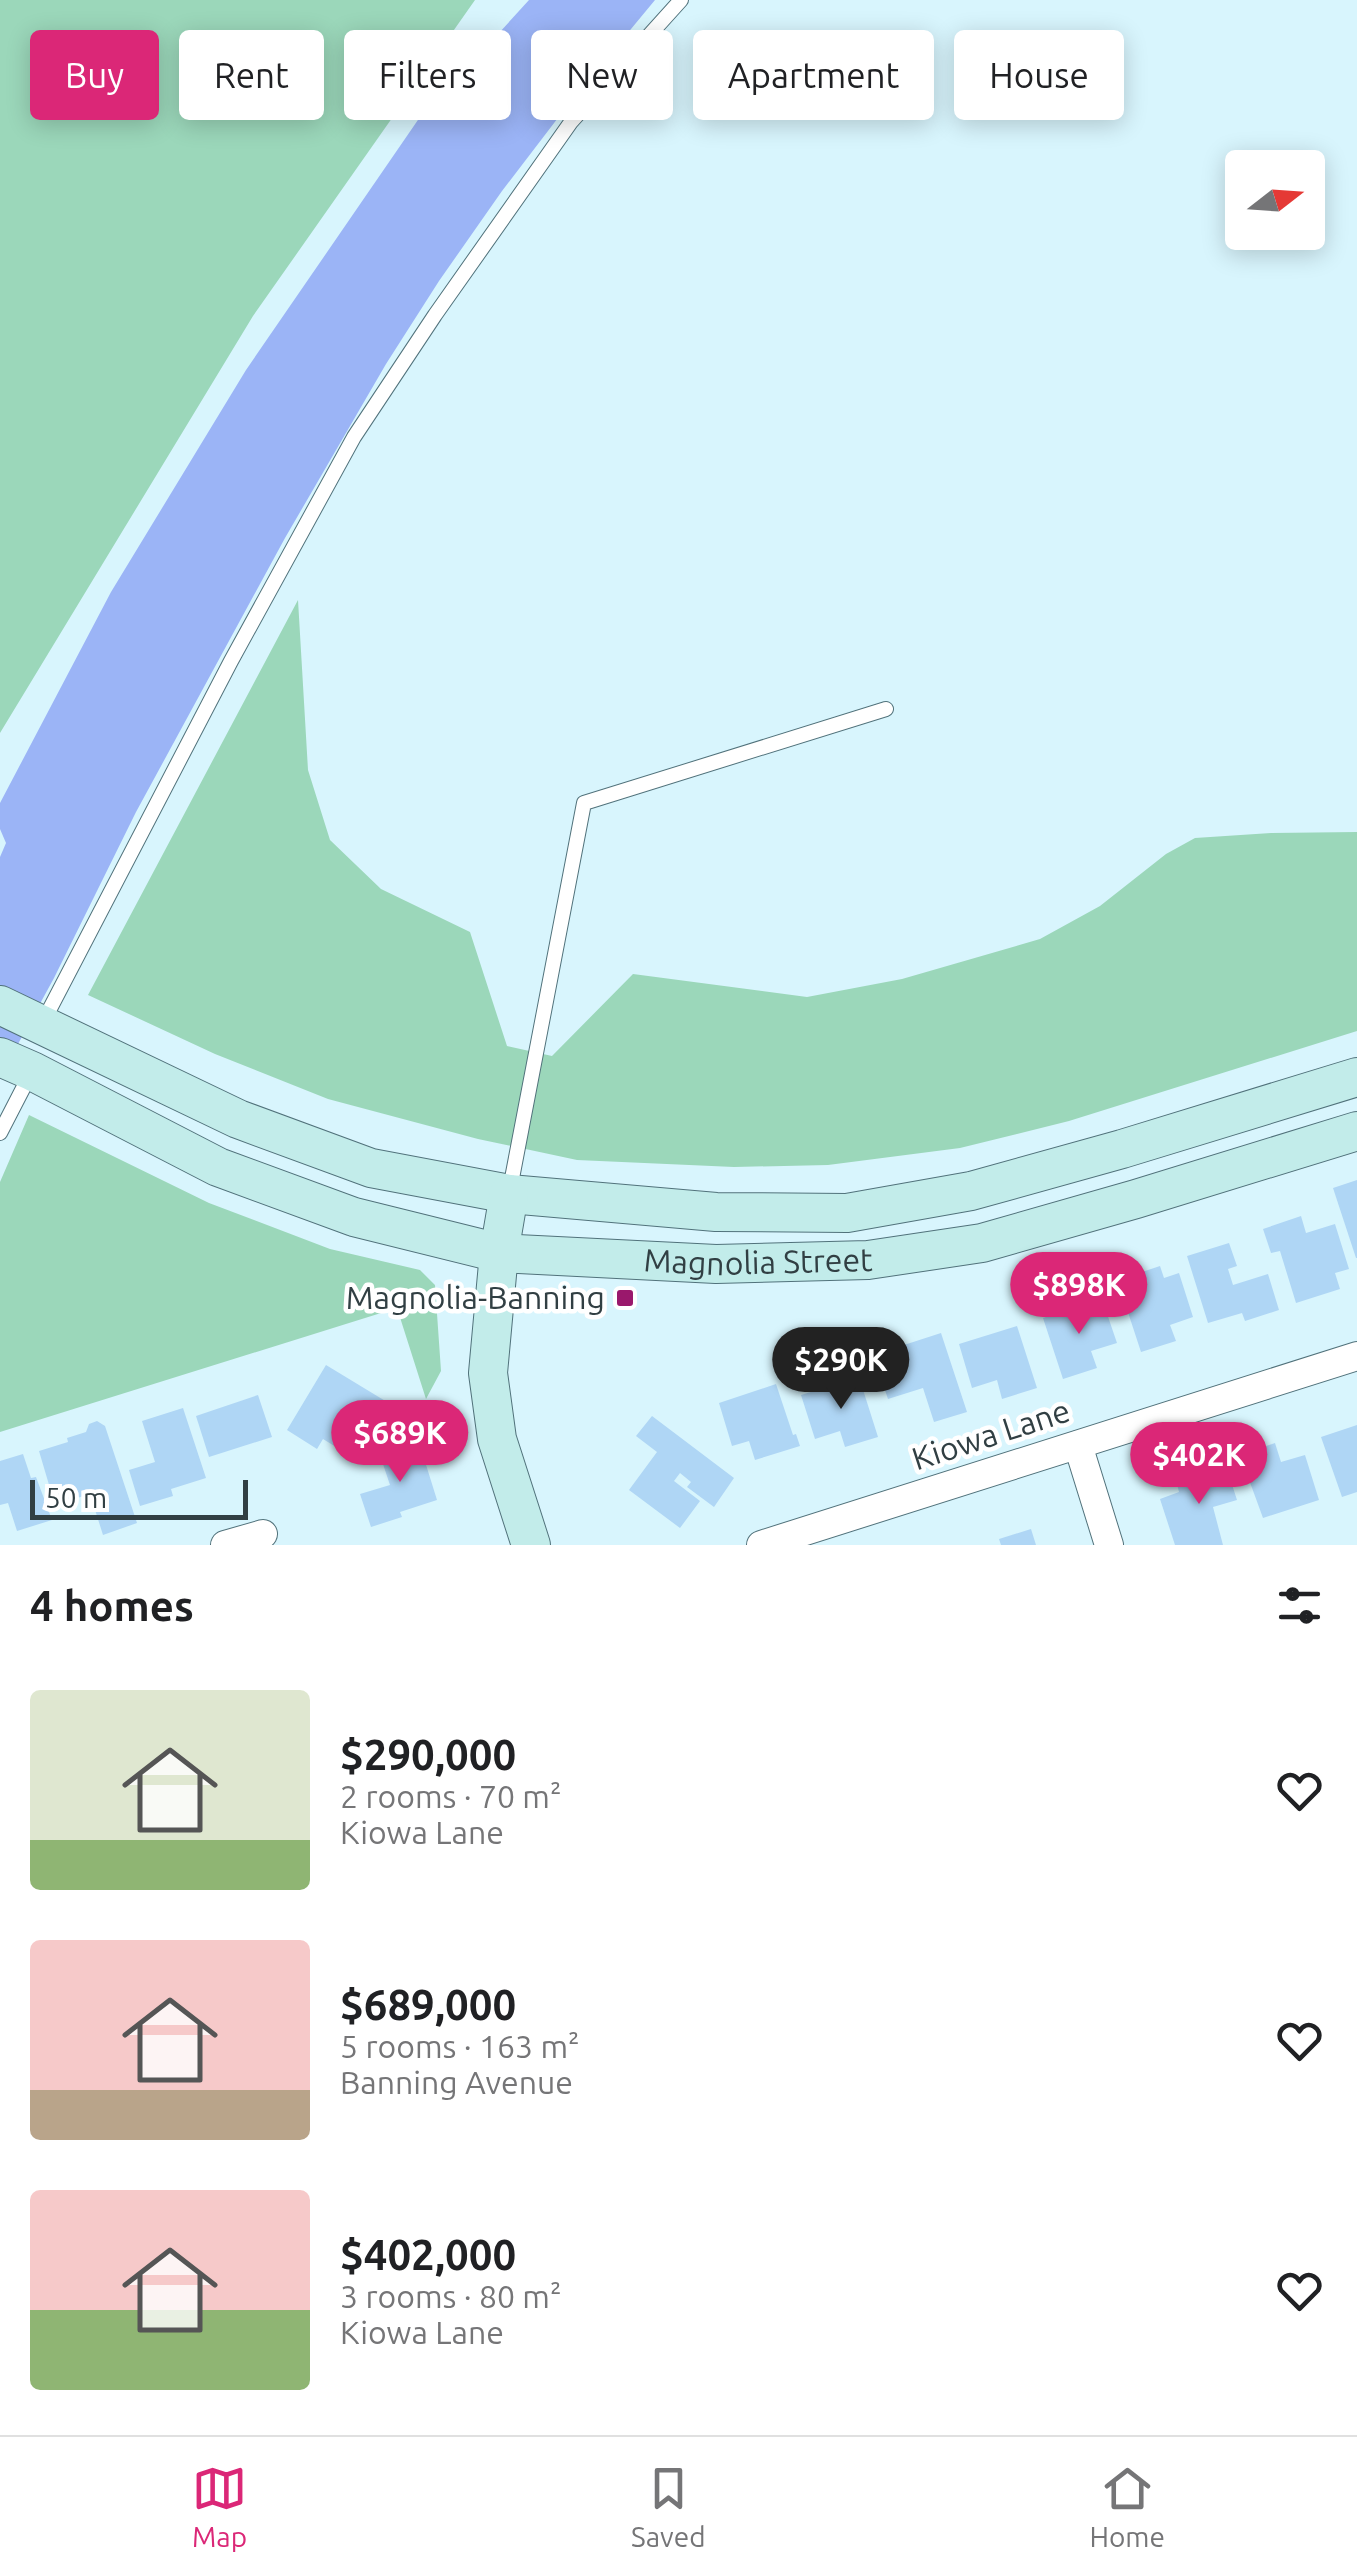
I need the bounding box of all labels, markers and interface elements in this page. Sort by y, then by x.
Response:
chip: Buy [30,30,159,120]
chip: Rent [179,30,324,120]
chip: Filters [344,30,511,120]
chip: New [531,30,673,120]
chip: Apartment [693,30,934,120]
chip: House [954,30,1124,120]
north arrow [1225,150,1325,250]
map controls [1225,150,1325,250]
street label: Magnolia Street [643,1241,874,1281]
pin: $898K [1009,1252,1149,1337]
text: $898K [1032,1266,1126,1302]
place label: Magnolia-Banning [346,1279,605,1315]
marker: Magnolia-Banning [614,1287,636,1309]
pin: $290K [771,1327,911,1412]
text: $290K [794,1341,888,1377]
street label: Kiowa Lane [907,1392,1074,1476]
pin: $689K [330,1400,470,1485]
text: $689K [353,1414,447,1450]
pin: $402K [1129,1422,1269,1507]
text: $402K [1152,1436,1246,1472]
scale bar [30,1475,248,1520]
text: 50 m [45,1482,107,1513]
icon: filters [1272,1578,1327,1633]
text: 4 homes [30,1582,194,1629]
icon: home [110,1730,230,1850]
text: $290,000 [340,1731,516,1778]
icon: heart [1272,1763,1327,1818]
text: 2 rooms · 70 m² [340,1778,561,1814]
text: Kiowa Lane [340,1814,504,1850]
icon: home [110,1980,230,2100]
text: $689,000 [340,1981,516,2028]
icon: heart [1272,2013,1327,2068]
text: 5 rooms · 163 m² [340,2028,580,2064]
text: Banning Avenue [340,2064,573,2100]
icon: home [110,2230,230,2350]
text: $402,000 [340,2231,516,2278]
icon: heart [1272,2263,1327,2318]
text: 3 rooms · 80 m² [340,2278,561,2314]
text: Kiowa Lane [340,2314,504,2350]
tab: Map [192,2461,247,2552]
tab: Saved [631,2461,706,2552]
tab: Home [1089,2461,1165,2552]

